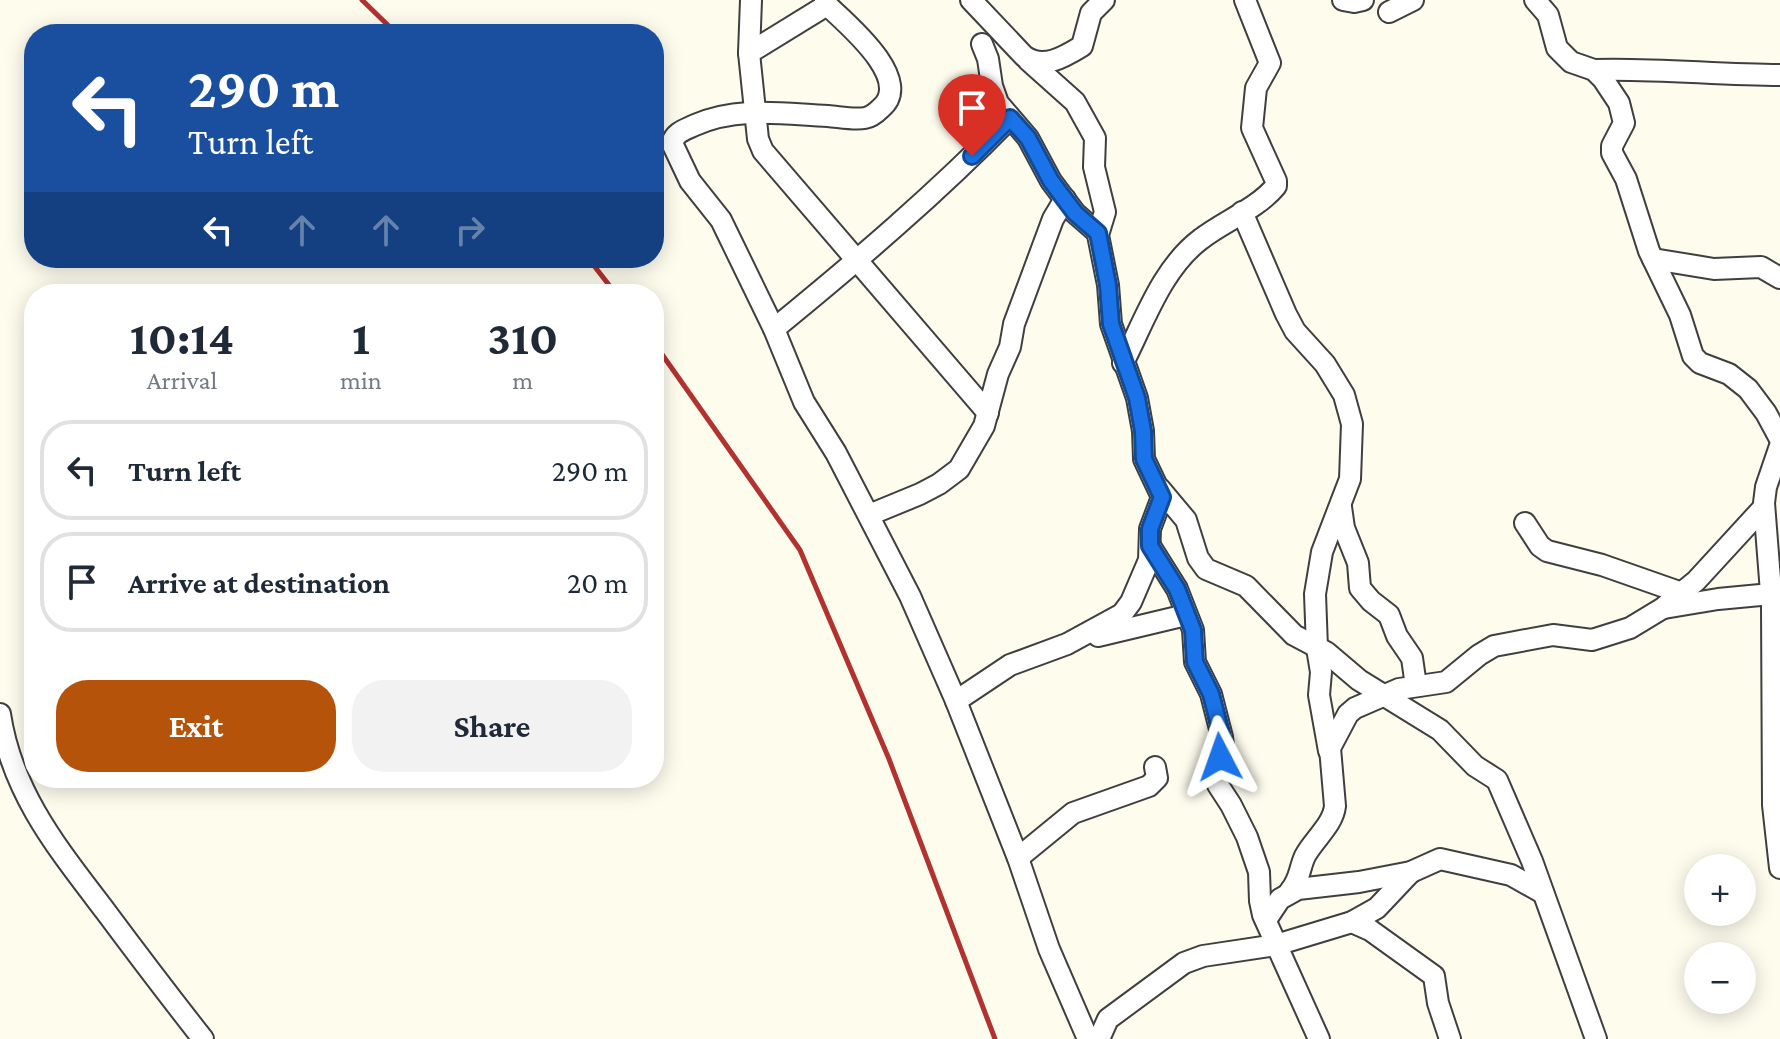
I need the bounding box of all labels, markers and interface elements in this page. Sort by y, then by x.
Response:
icon: left [56,56,160,160]
text: 290 m [188,57,339,119]
pin [938,74,1006,156]
icon: arrive [950,86,994,130]
text: Turn left [188,122,313,162]
icon: left [196,208,240,252]
icon: ahead [280,208,324,252]
icon: ahead [364,208,408,252]
icon: right [448,208,492,252]
text: 10:14 [130,311,234,364]
text: 1 [352,311,370,364]
text: 310 [488,311,558,364]
text: Arrival [147,366,217,395]
text: min [340,366,382,395]
text: m [512,366,533,395]
icon: left [60,448,104,492]
text: Turn left [128,454,241,487]
text: 290 m [552,454,628,487]
icon: arrive [60,560,104,604]
text: Arrive at destination [128,566,390,599]
text: 20 m [567,566,628,599]
button: Exit [56,680,336,772]
button: Share [352,680,632,772]
position arrow [1178,715,1262,799]
map controls [1684,854,1756,1014]
button: + [1684,854,1756,926]
button: − [1684,942,1756,1014]

